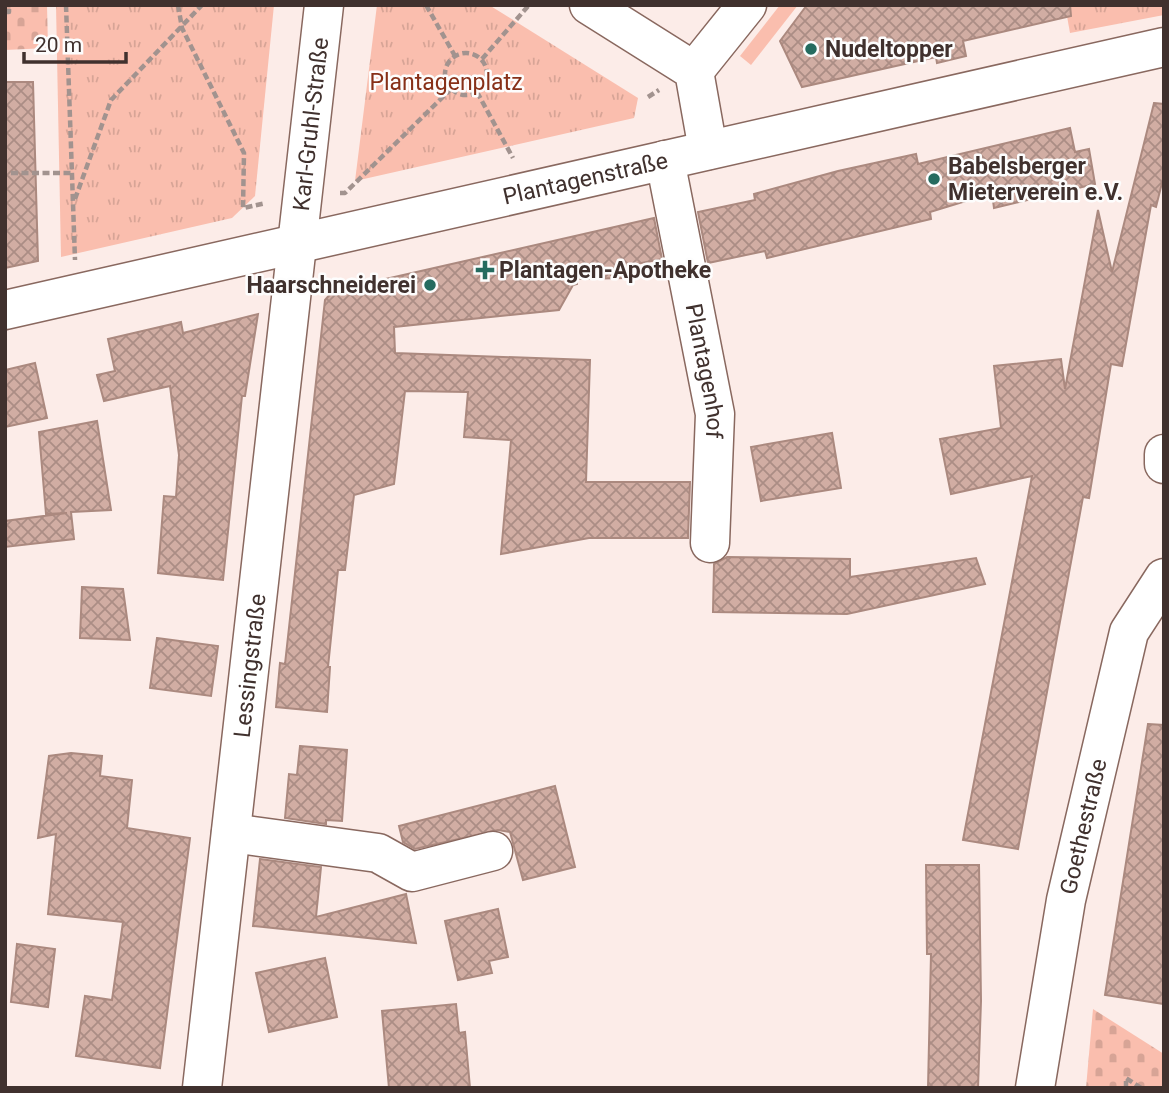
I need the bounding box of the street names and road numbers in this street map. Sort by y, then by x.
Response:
street label: Karl-Gruhl-Straße [288,36,334,212]
street label: Plantagenstraße [500,147,670,211]
street label: Plantagenhof [680,301,728,440]
street label: Lessingstraße [229,592,272,739]
street label: Goethestraße [1055,756,1113,897]

